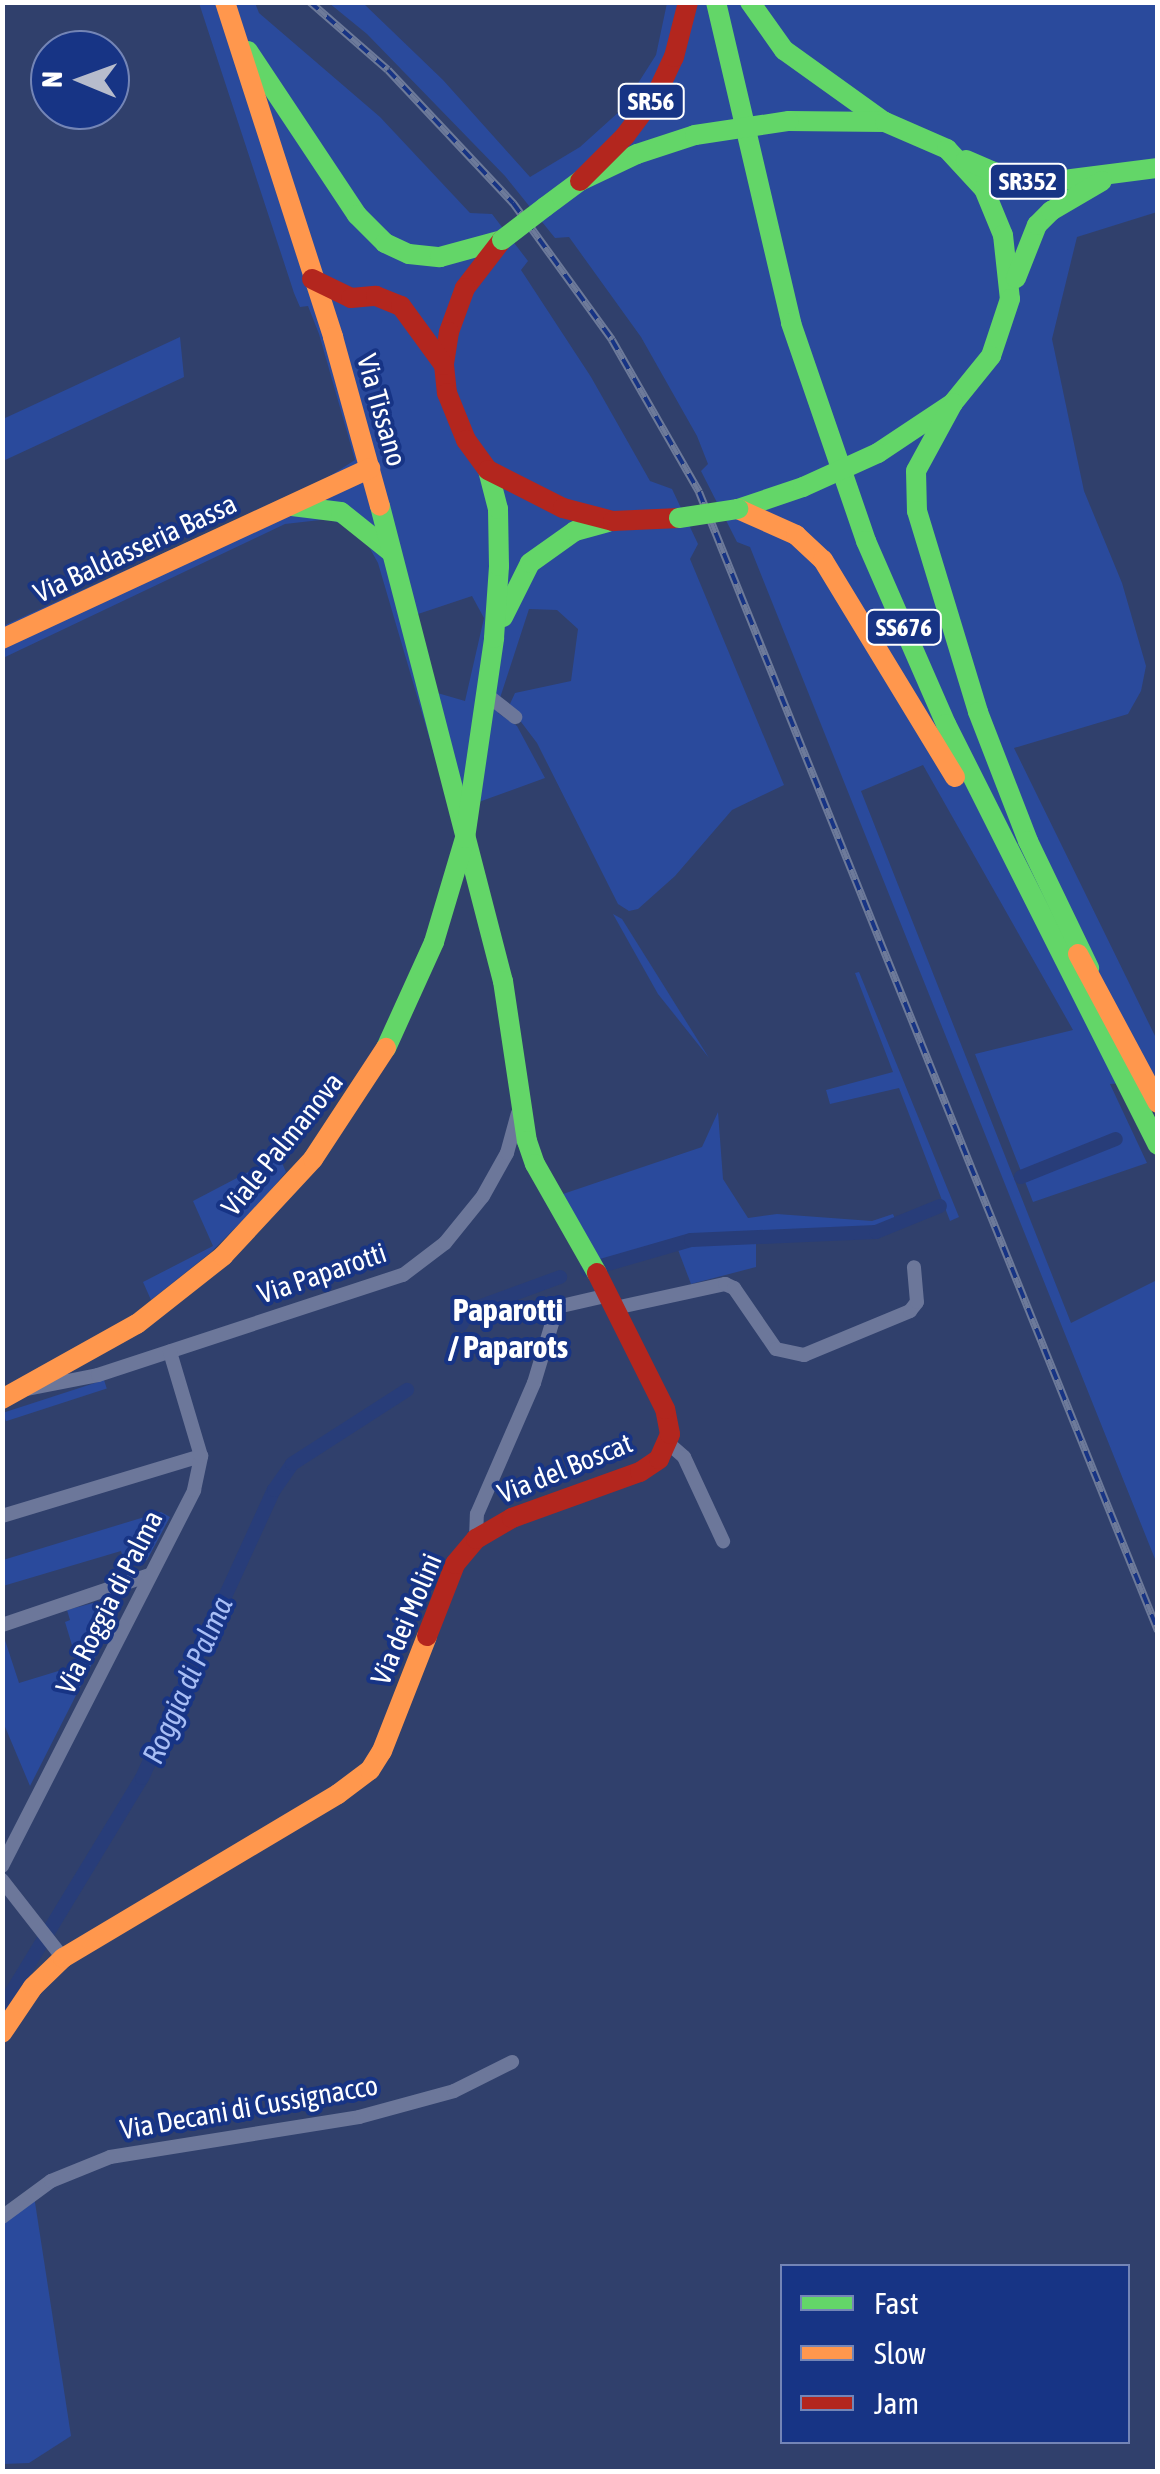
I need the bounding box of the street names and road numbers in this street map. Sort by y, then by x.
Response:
road number: SR56 [616,81,686,121]
road number: SR352 [988,161,1068,201]
street label: Via Tissano [350,350,414,470]
street label: Via Baldasseria Bassa [28,486,242,610]
road number: SS676 [864,607,944,647]
street label: Viale Palmanova [214,1066,350,1222]
street label: Via Paparotti [253,1235,391,1311]
street label: Via del Boscat [493,1426,637,1510]
street label: Via Roggia di Palma [48,1505,170,1699]
street label: Via dei Molini [363,1548,449,1690]
street label: Via Decani di Cussignacco [118,2068,380,2146]

